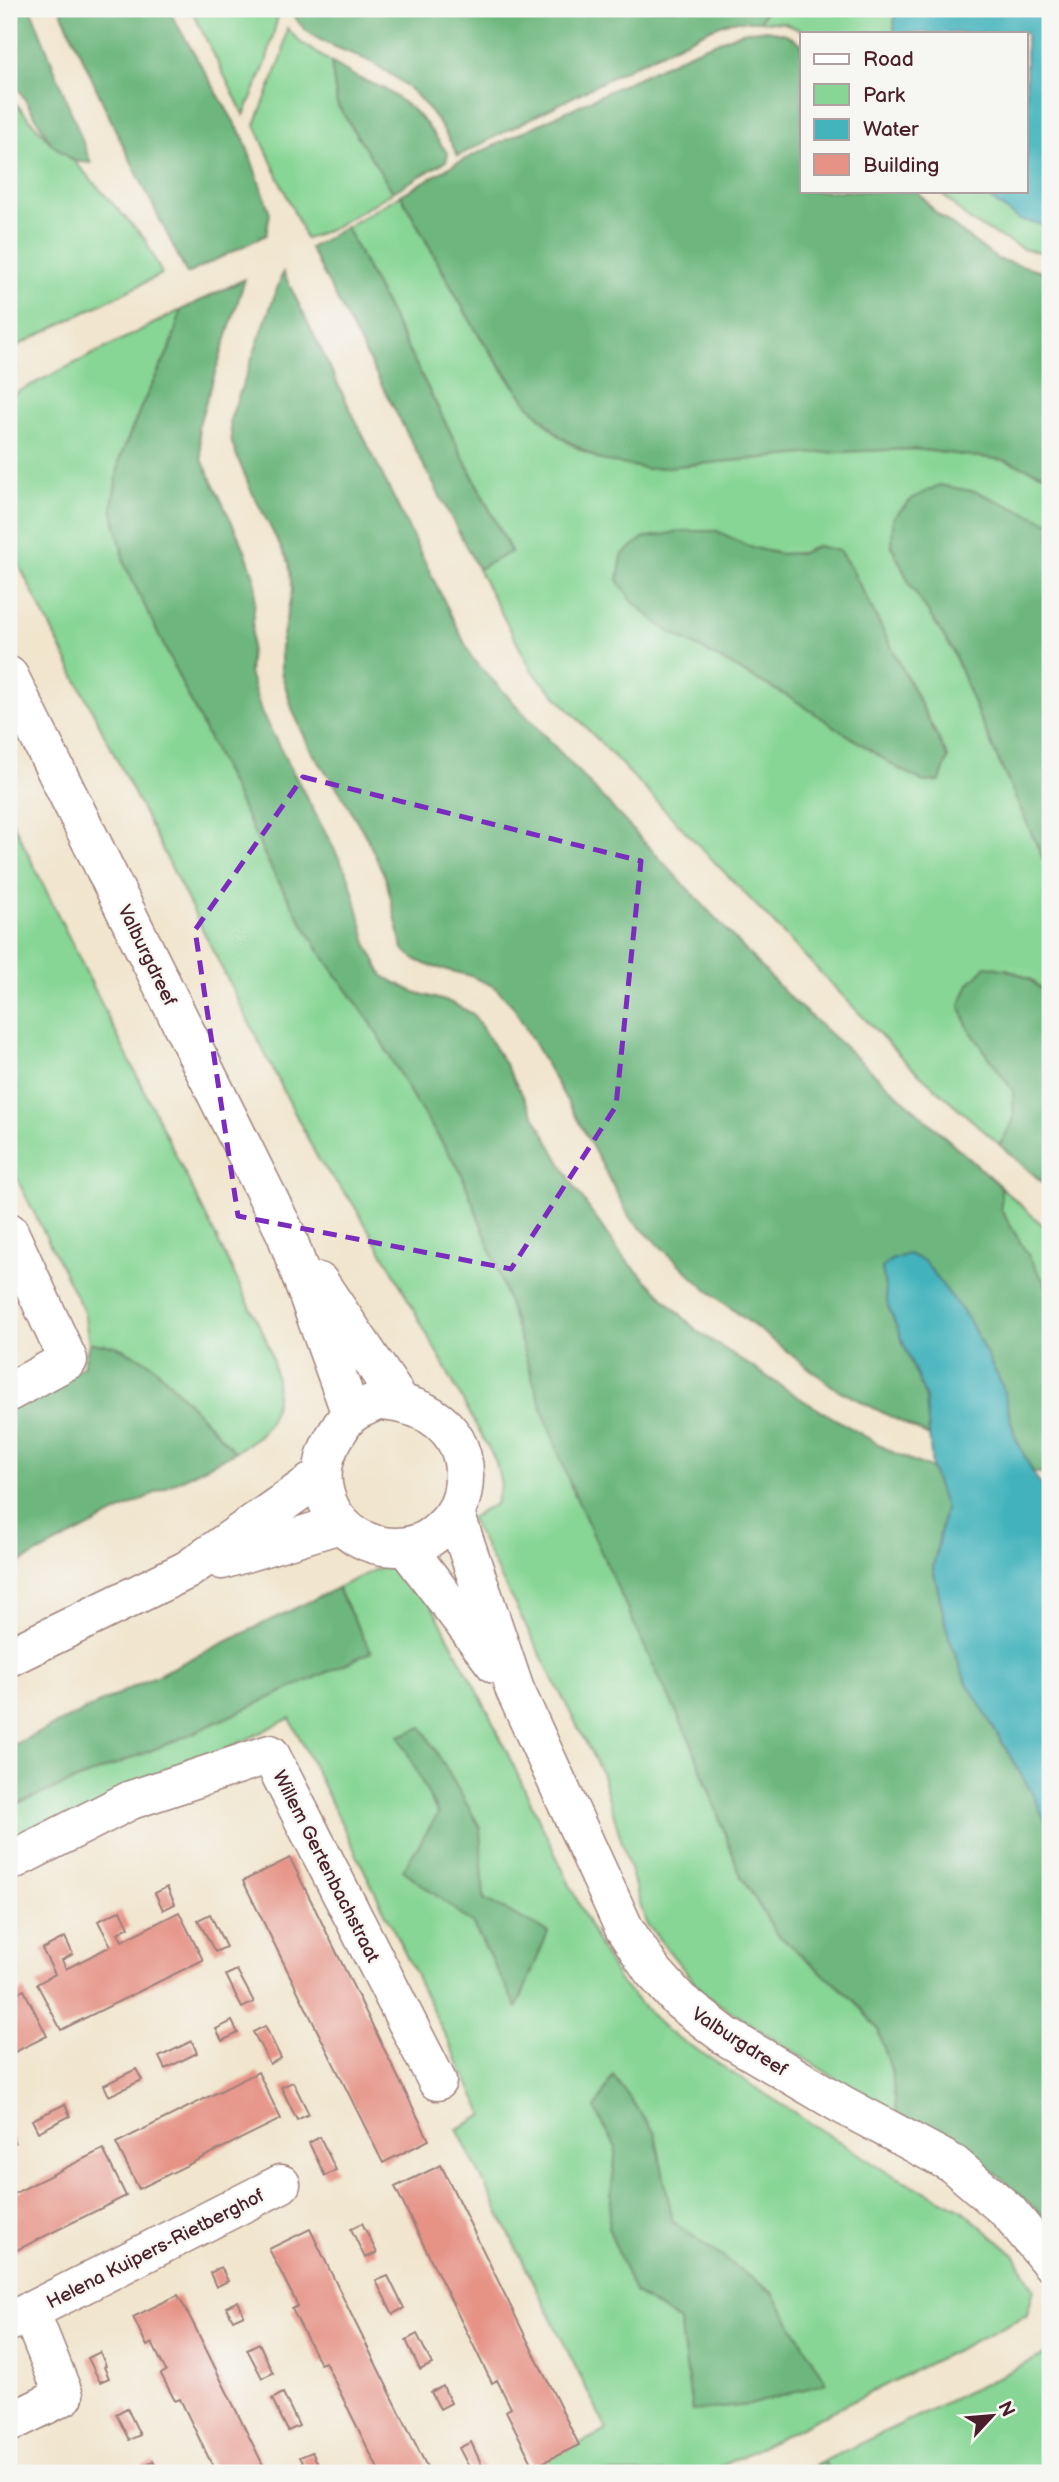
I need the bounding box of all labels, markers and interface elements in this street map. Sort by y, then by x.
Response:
legend [800,32,1028,192]
text: Road [863,47,914,72]
text: Park [863,83,906,108]
text: Water [863,117,919,142]
text: Building [863,153,939,178]
street label: Valburgdreef [112,901,181,1010]
street label: Willem Gertenbachstraat [267,1767,384,1967]
street label: Valburgdreef [687,2003,792,2082]
street label: Helena Kuipers-Rietberghof [43,2184,268,2314]
north arrow [958,2380,1028,2450]
text: N [992,2398,1019,2421]

